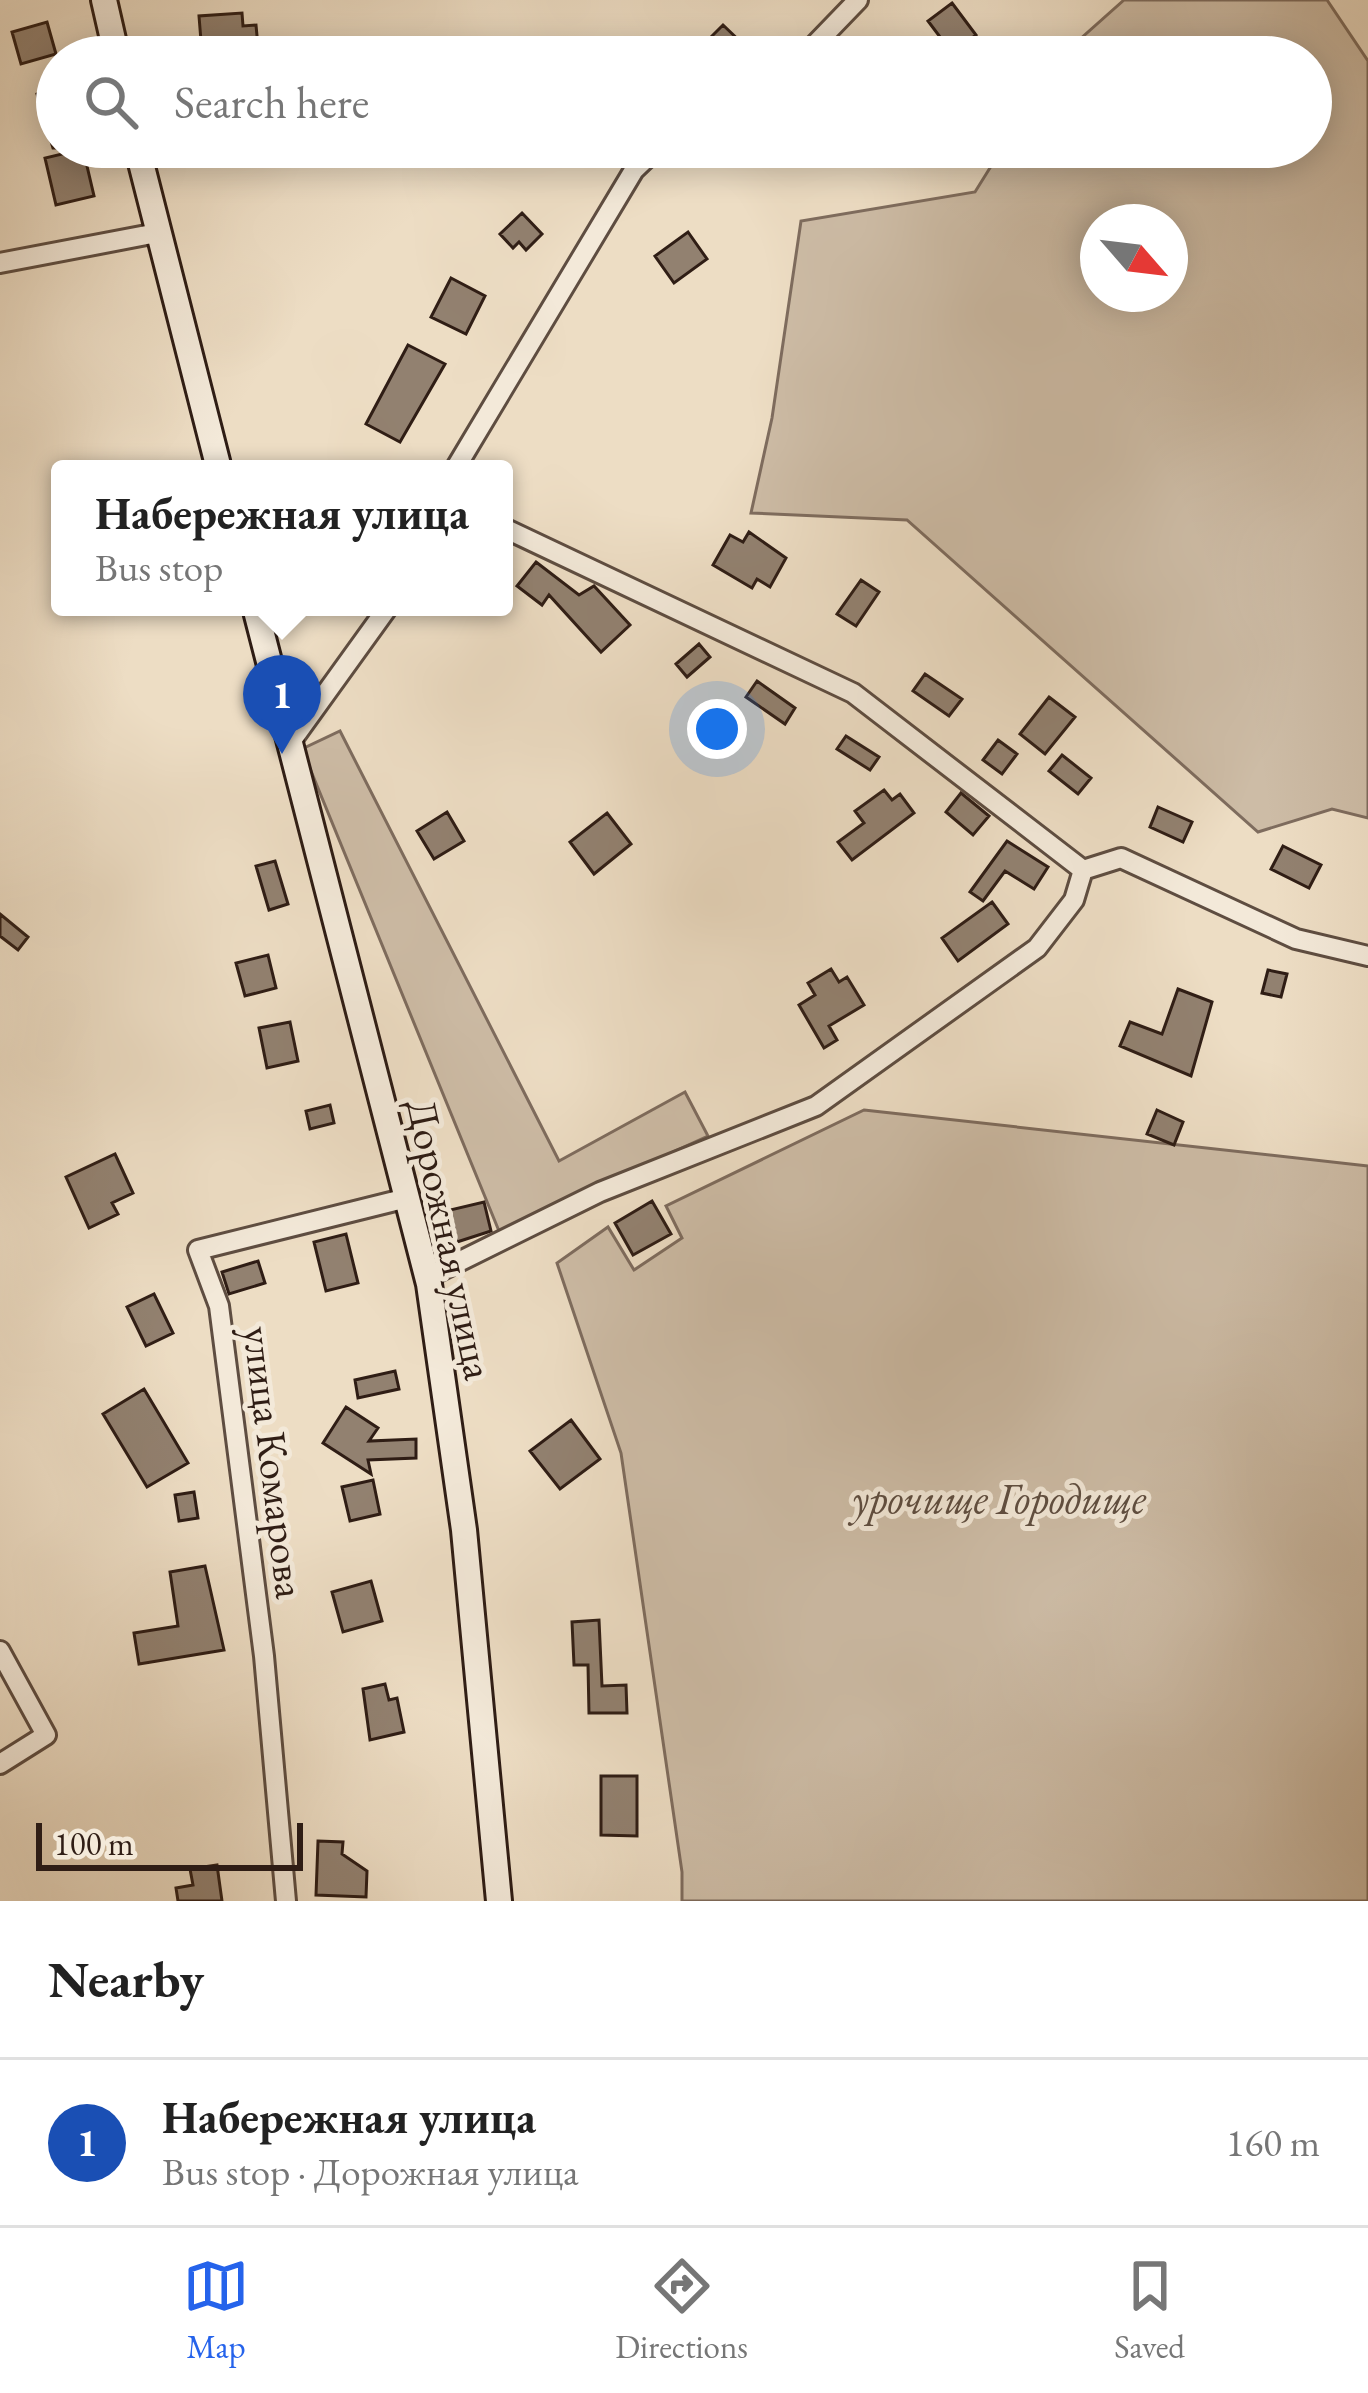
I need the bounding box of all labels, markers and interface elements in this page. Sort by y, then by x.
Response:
search box [36,36,1332,168]
icon: search [78,69,144,135]
text: Search here [174,73,369,131]
north arrow [1080,204,1188,312]
popup [51,460,513,616]
text: Набережная улица [95,484,469,542]
text: Bus stop [95,542,223,593]
pin: 1 [243,655,321,754]
your location [687,699,747,759]
street label: Дорожная улица [394,1094,507,1385]
street label: улица Комарова [231,1323,319,1602]
park label: урочище Городище [847,1471,1147,1526]
scale bar [36,1817,303,1870]
text: 100 m [54,1822,134,1865]
text: Nearby [48,1946,204,2012]
text: Набережная улица [162,2088,536,2146]
text: 1 [77,2117,97,2168]
text: 160 m [1226,2117,1320,2168]
text: Bus stop · Дорожная улица [162,2146,579,2197]
tab: Map [183,2253,249,2368]
tab: Directions [615,2253,748,2368]
tab: Saved [1114,2253,1185,2368]

